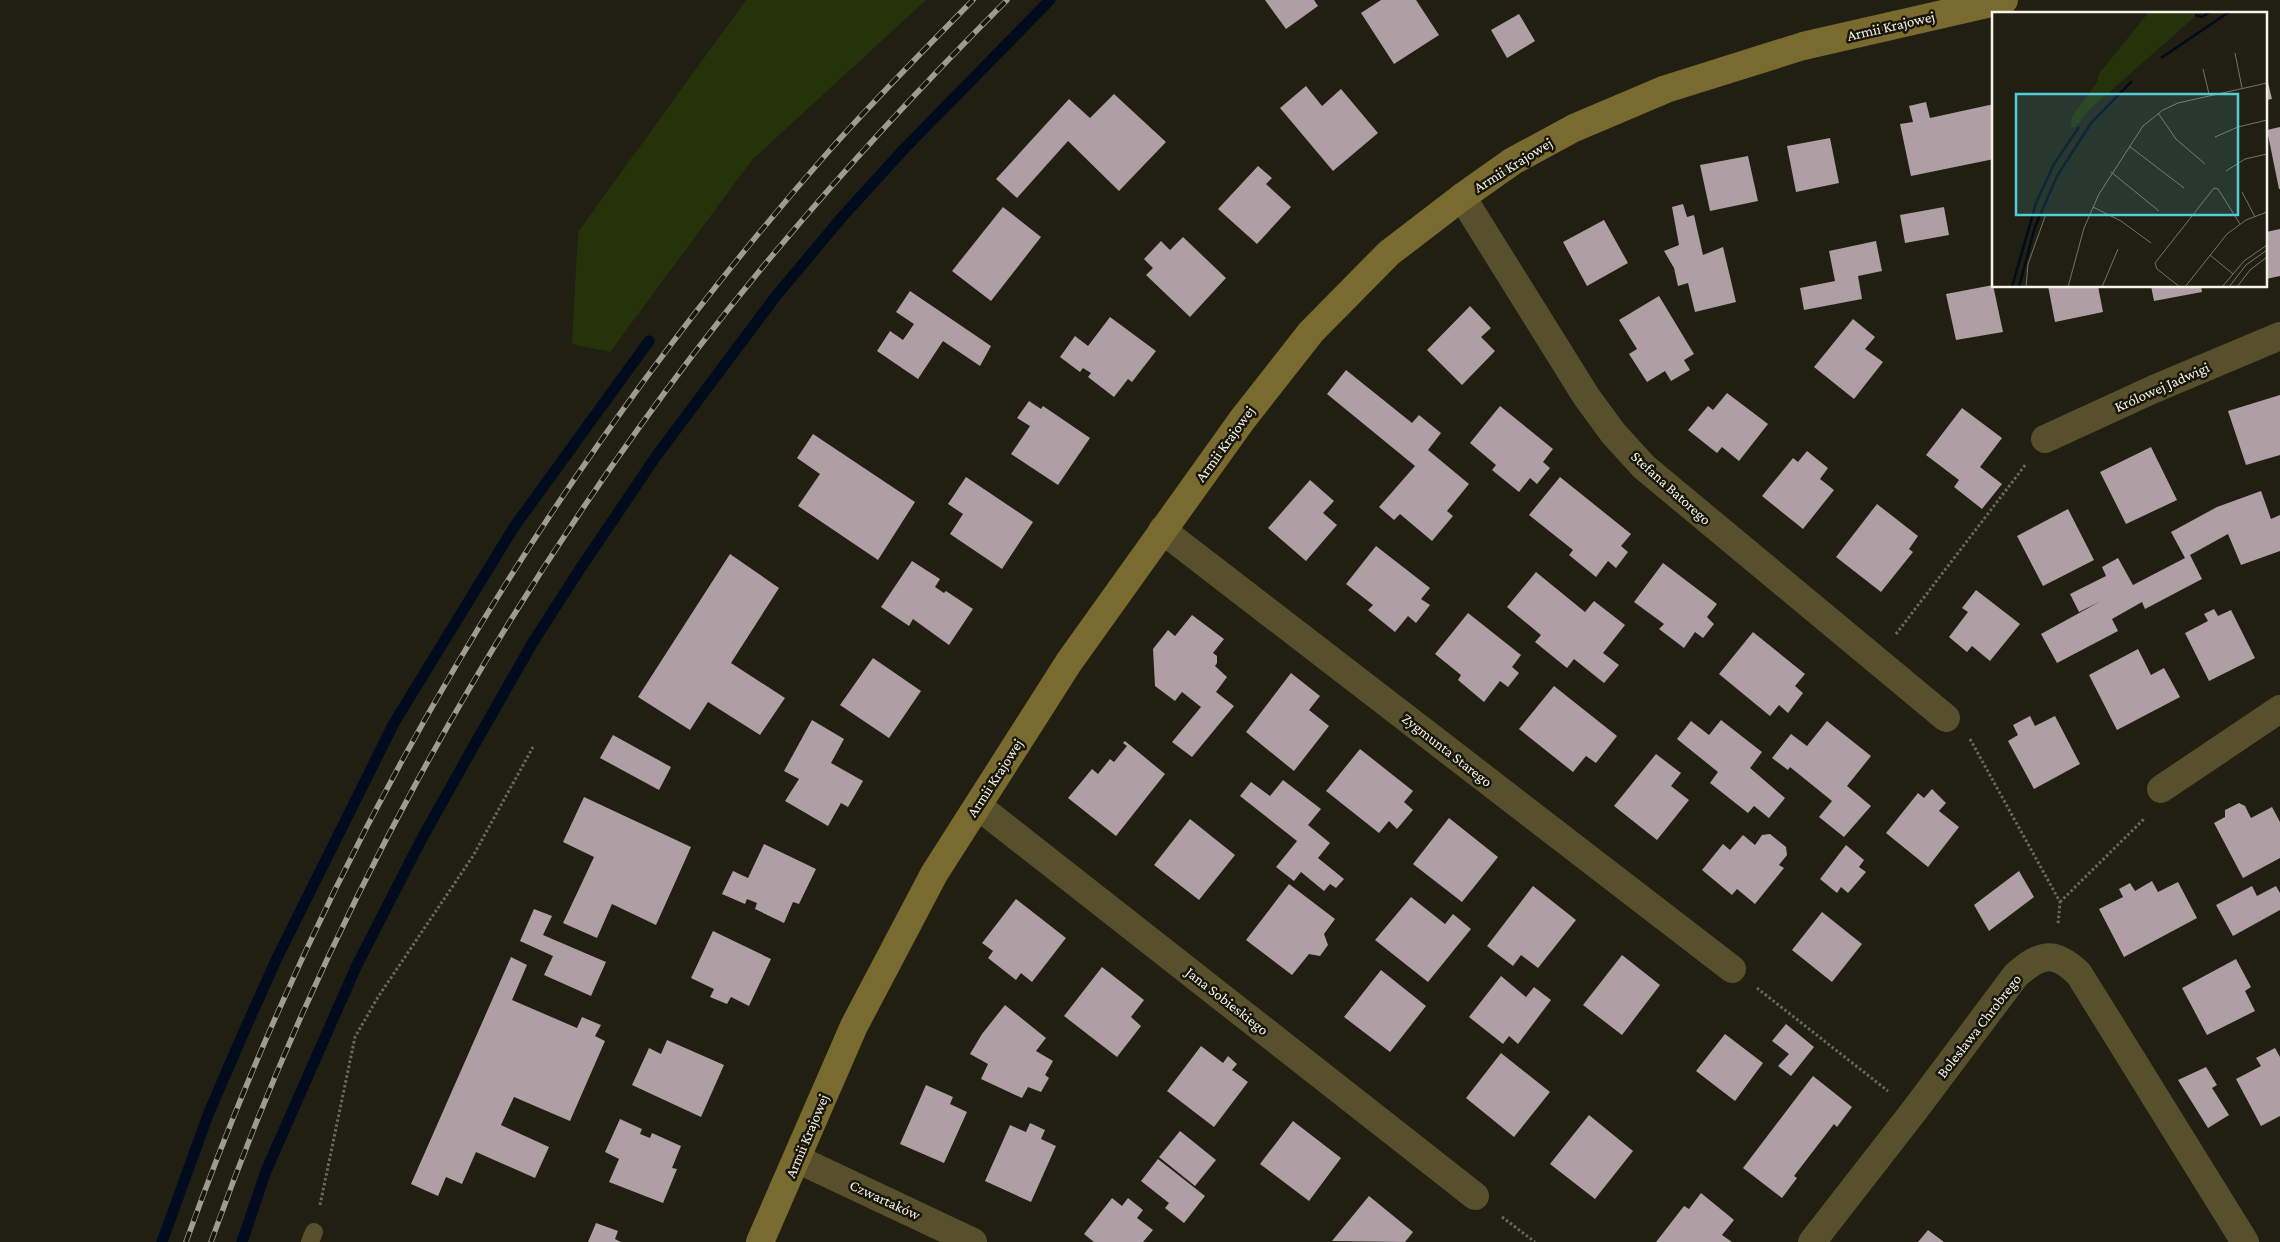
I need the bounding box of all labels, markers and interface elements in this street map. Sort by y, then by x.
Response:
street label: Armii Krajowej [1846,8,1937,45]
inset map [1992,12,2268,288]
street label: Armii Krajowej [1471,135,1556,196]
street label: Królowej Jadwigi [2112,359,2212,416]
street label: Armii Krajowej [1192,403,1259,485]
street label: Stefana Batorego [1627,448,1714,529]
street label: Zygmunta Starego [1398,710,1495,791]
street label: Armii Krajowej [964,736,1027,820]
street label: Jana Sobieskiego [1180,963,1271,1039]
street label: Bolesława Chrobrego [1934,971,2025,1082]
street label: Armii Krajowej [782,1092,833,1181]
street label: Czwartaków [847,1177,924,1224]

